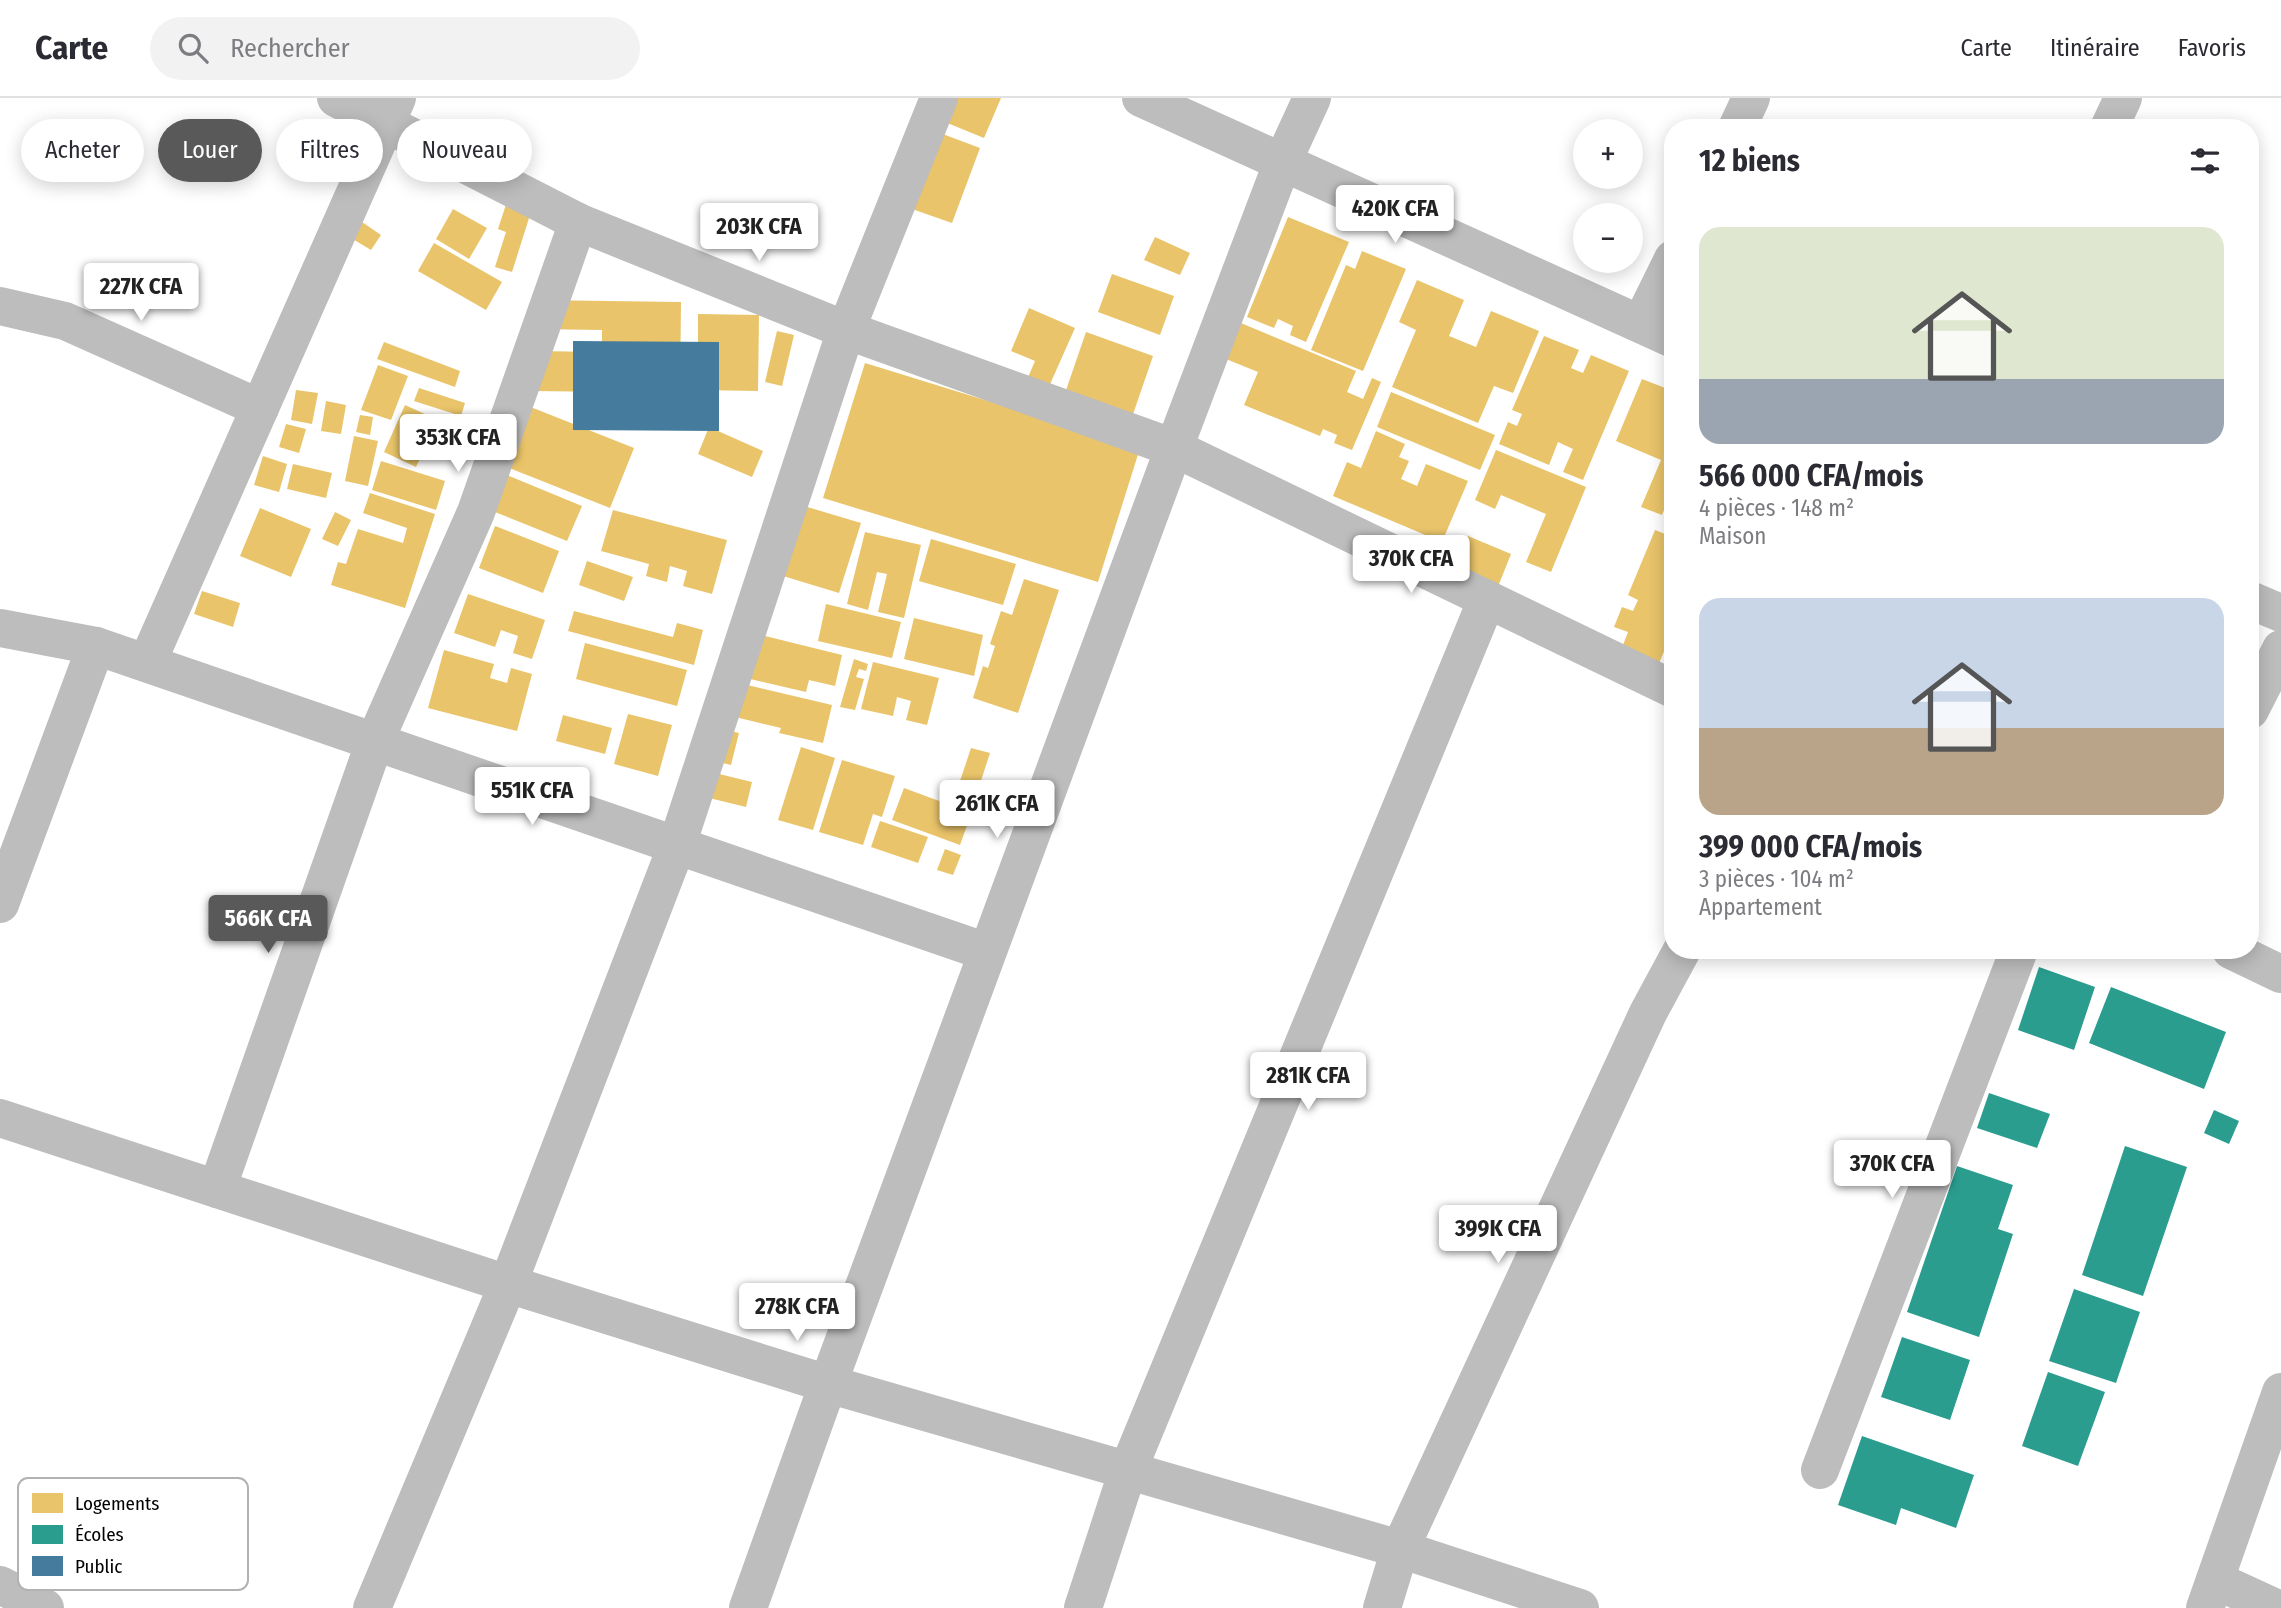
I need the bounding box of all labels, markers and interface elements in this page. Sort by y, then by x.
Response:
search box [150,17,640,80]
text: Carte [35,28,108,68]
icon: search [174,29,212,67]
text: Rechercher [230,33,350,64]
text: Carte [1961,34,2012,62]
text: Itinéraire [2050,34,2140,62]
text: Favoris [2178,34,2246,62]
chip: Acheter [21,119,144,182]
chip: Louer [158,119,262,182]
chip: Filtres [276,119,383,182]
chip: Nouveau [397,119,532,182]
map controls [1573,119,1643,273]
button: + [1573,119,1643,189]
icon: filters [2186,142,2224,180]
text: 12 biens [1699,143,1800,179]
pin: 420K CFA [1323,186,1467,245]
text: 420K CFA [1352,194,1438,222]
button: − [1573,203,1643,273]
pin: 203K CFA [687,204,831,263]
text: 203K CFA [716,212,802,240]
pin: 227K CFA [69,264,213,323]
text: 227K CFA [100,272,182,300]
icon: home [1899,273,2025,399]
pin: 353K CFA [386,414,530,474]
text: 353K CFA [416,423,500,451]
text: 566 000 CFA/mois [1699,458,1923,494]
text: 4 pièces · 148 m² [1699,494,1854,522]
text: Maison [1699,522,1766,550]
pin: 370K CFA [1339,536,1483,595]
text: 370K CFA [1369,544,1453,572]
icon: home [1899,644,2025,770]
pin: 551K CFA [460,768,604,827]
text: 551K CFA [491,776,573,804]
pin: 261K CFA [925,780,1069,840]
text: 261K CFA [956,789,1038,817]
text: 399 000 CFA/mois [1699,829,1922,865]
text: 3 pièces · 104 m² [1699,865,1854,893]
text: Appartement [1699,893,1822,921]
pin: 566K CFA [196,896,340,955]
text: 566K CFA [224,904,312,932]
pin: 281K CFA [1236,1052,1380,1112]
text: 281K CFA [1266,1061,1350,1089]
pin: 370K CFA [1820,1140,1964,1200]
text: 370K CFA [1850,1149,1934,1177]
pin: 399K CFA [1426,1206,1570,1265]
text: 399K CFA [1455,1214,1541,1242]
pin: 278K CFA [725,1284,869,1343]
text: 278K CFA [755,1292,839,1320]
legend [18,1478,248,1590]
text: Logements [75,1492,159,1515]
text: Écoles [75,1523,124,1546]
text: Public [75,1555,122,1578]

